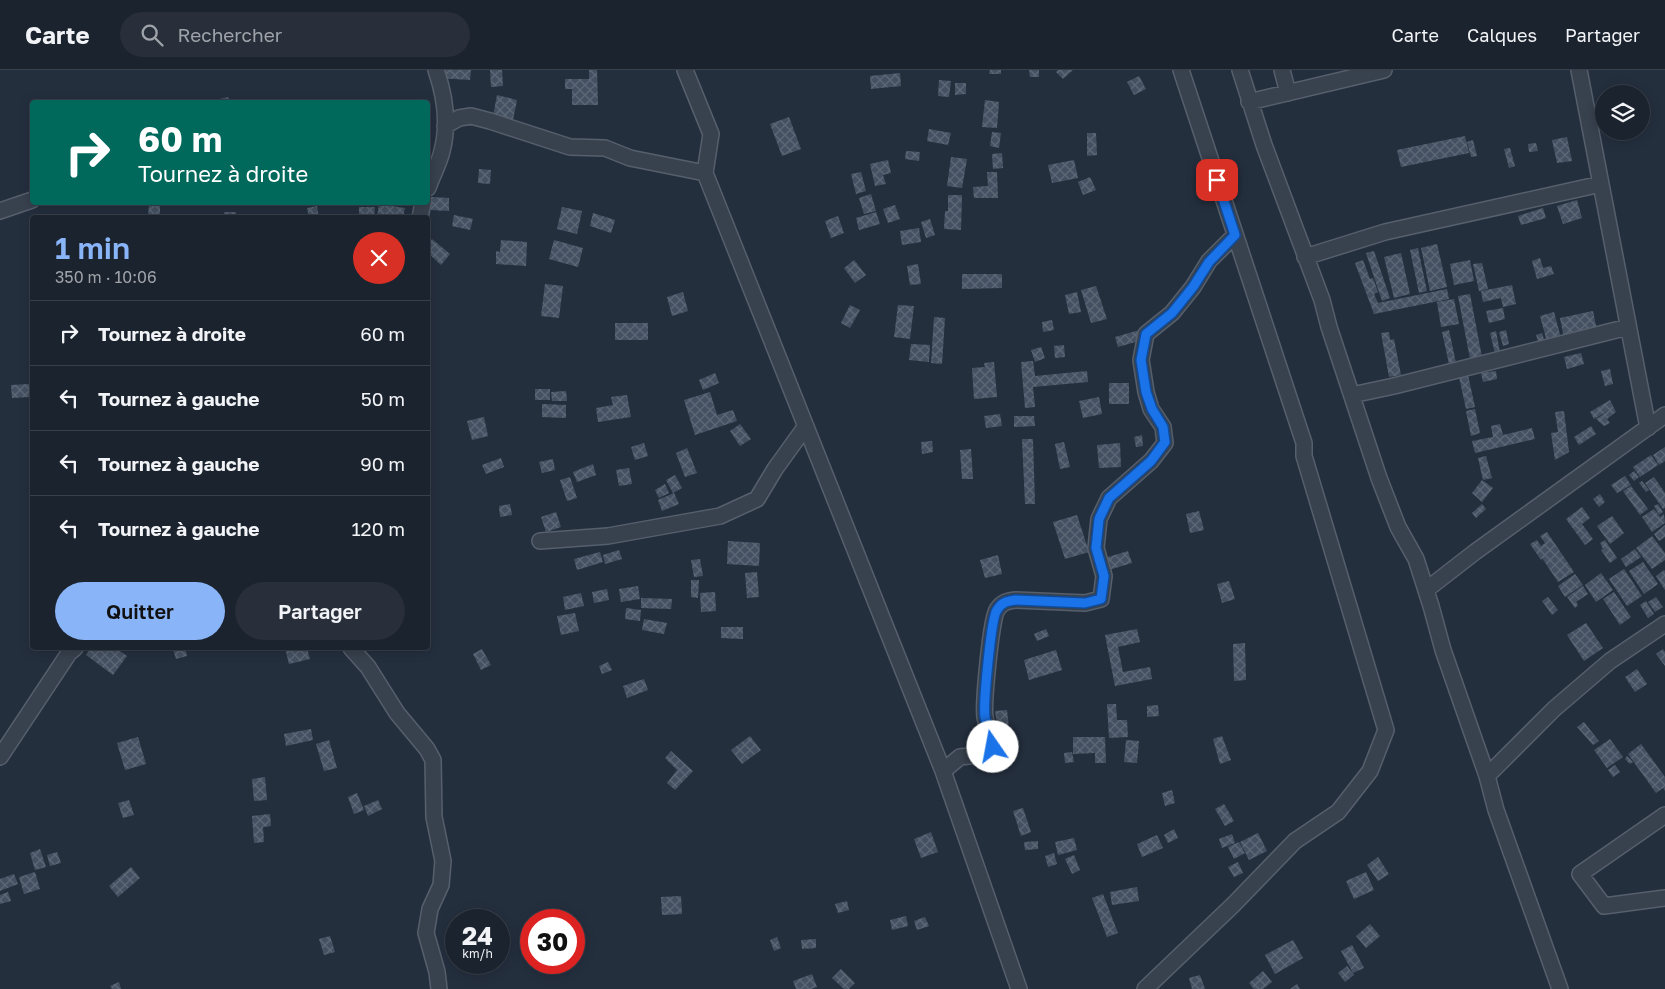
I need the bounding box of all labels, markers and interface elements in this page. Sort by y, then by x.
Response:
search box [120,12,470,57]
text: Carte [25,20,90,49]
icon: search [138,21,166,49]
text: Rechercher [178,23,282,46]
text: Carte [1392,24,1439,46]
text: Calques [1467,24,1537,46]
text: Partager [1565,24,1640,46]
map controls [1595,85,1650,140]
button: layers [1595,85,1650,140]
text: 60 m [138,118,222,160]
icon: right [55,120,120,185]
pin [1196,159,1238,201]
text: Tournez à droite [138,160,308,187]
icon: arrive [1203,166,1231,194]
text: 1 min [55,230,130,266]
button: close [353,232,405,284]
text: 350 m · 10:06 [55,267,157,287]
icon: right [55,319,83,347]
text: Tournez à droite [98,322,246,345]
text: 60 m [360,322,405,345]
icon: left [55,384,83,412]
text: Tournez à gauche [98,387,259,410]
text: 50 m [361,387,405,410]
icon: left [55,449,83,477]
text: Tournez à gauche [98,452,259,475]
text: 90 m [360,452,405,475]
icon: left [55,514,83,542]
text: Tournez à gauche [98,517,259,540]
text: 120 m [351,517,405,540]
button: Quitter [55,582,225,640]
button: Partager [235,582,405,640]
position arrow [966,720,1018,772]
speed limit sign: 30 [520,909,585,974]
text: 24 [462,920,493,951]
text: km/h [462,946,493,961]

